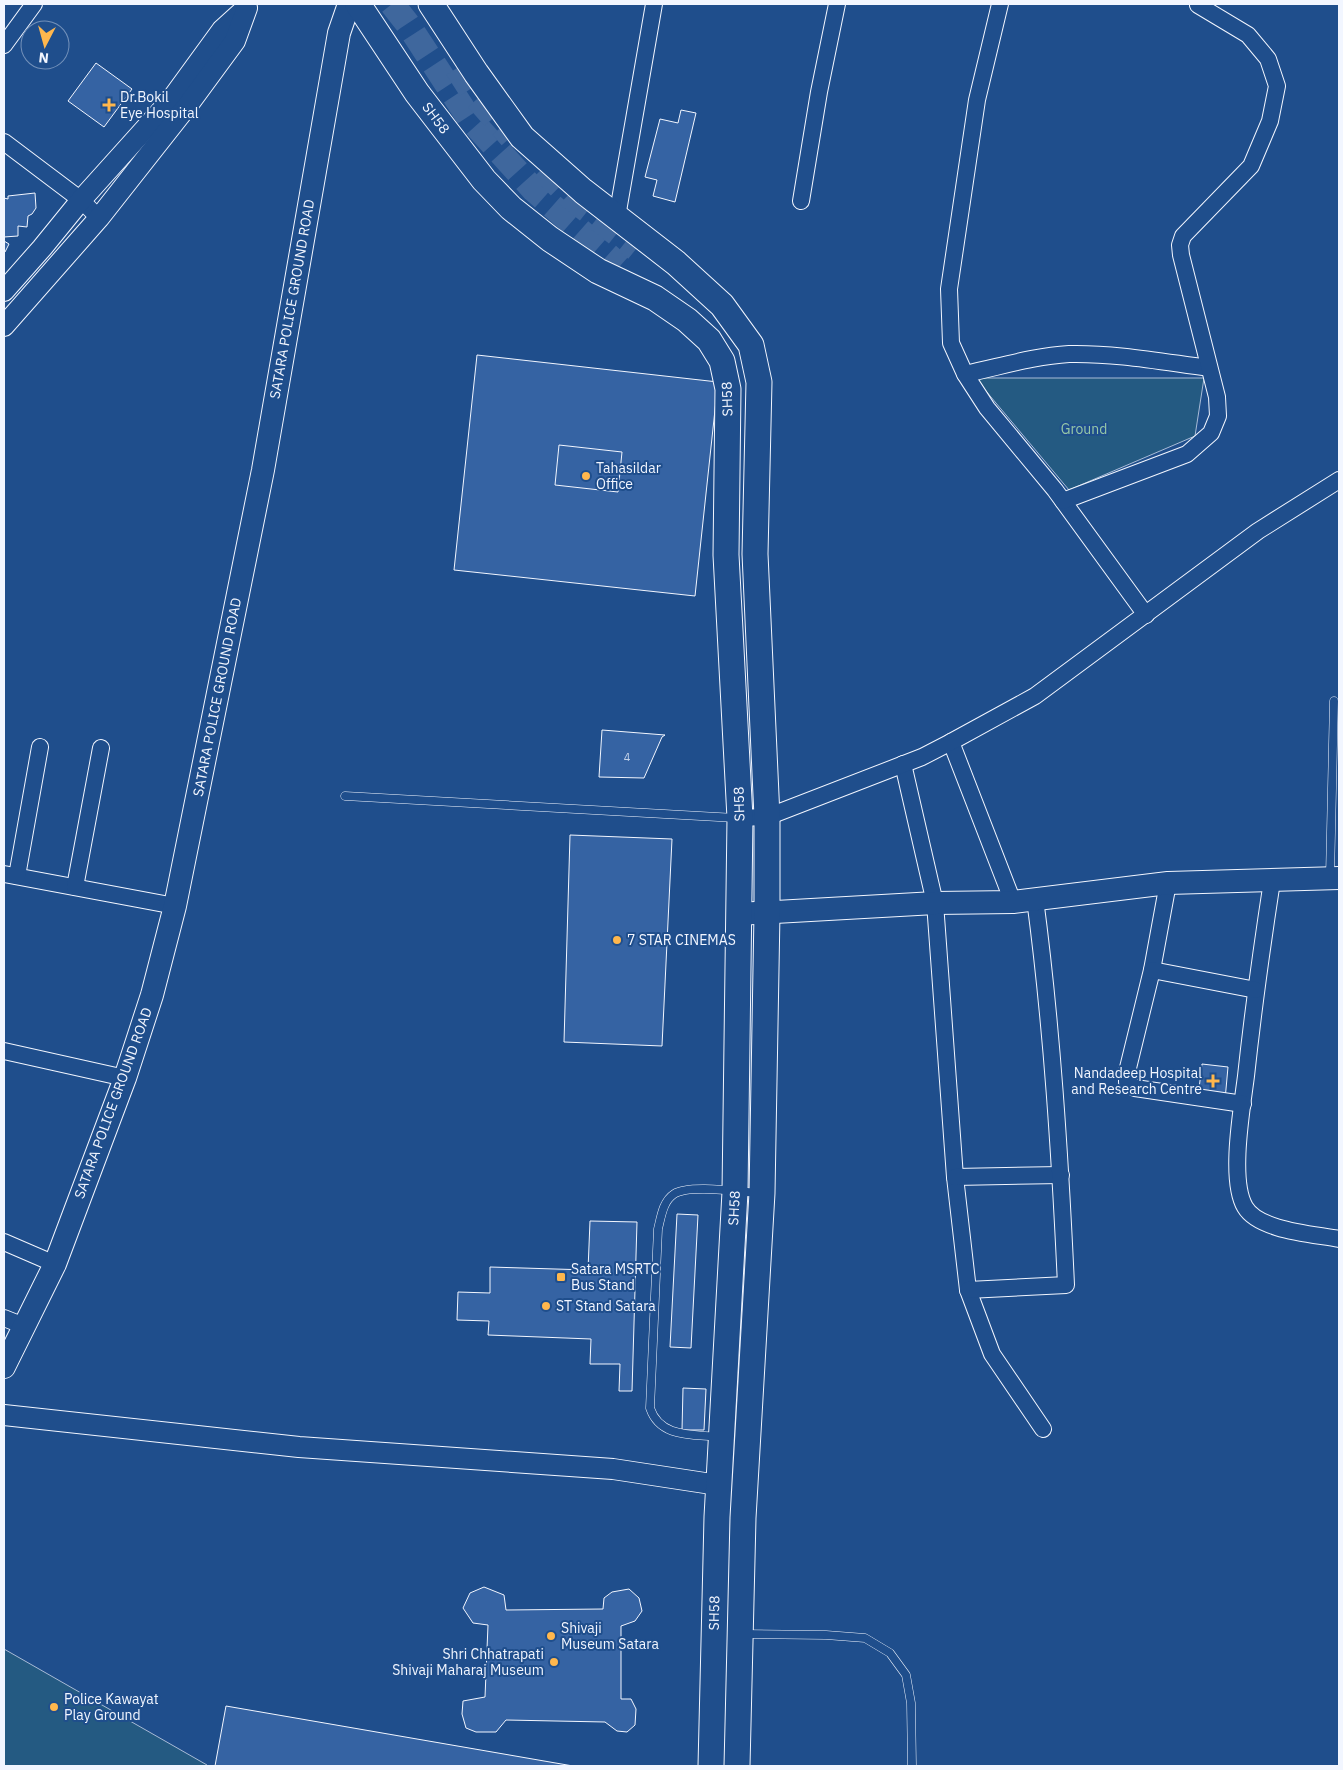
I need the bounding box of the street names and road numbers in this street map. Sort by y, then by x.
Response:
street label: SH58 [418,99,454,137]
street label: SATARA POLICE GROUND ROAD [266,198,318,400]
street label: SH58 [717,381,737,417]
street label: SATARA POLICE GROUND ROAD [189,596,245,798]
street label: SH58 [729,786,749,822]
street label: SATARA POLICE GROUND ROAD [70,1005,156,1201]
street label: SH58 [724,1190,744,1226]
street label: SH58 [705,1595,723,1631]

